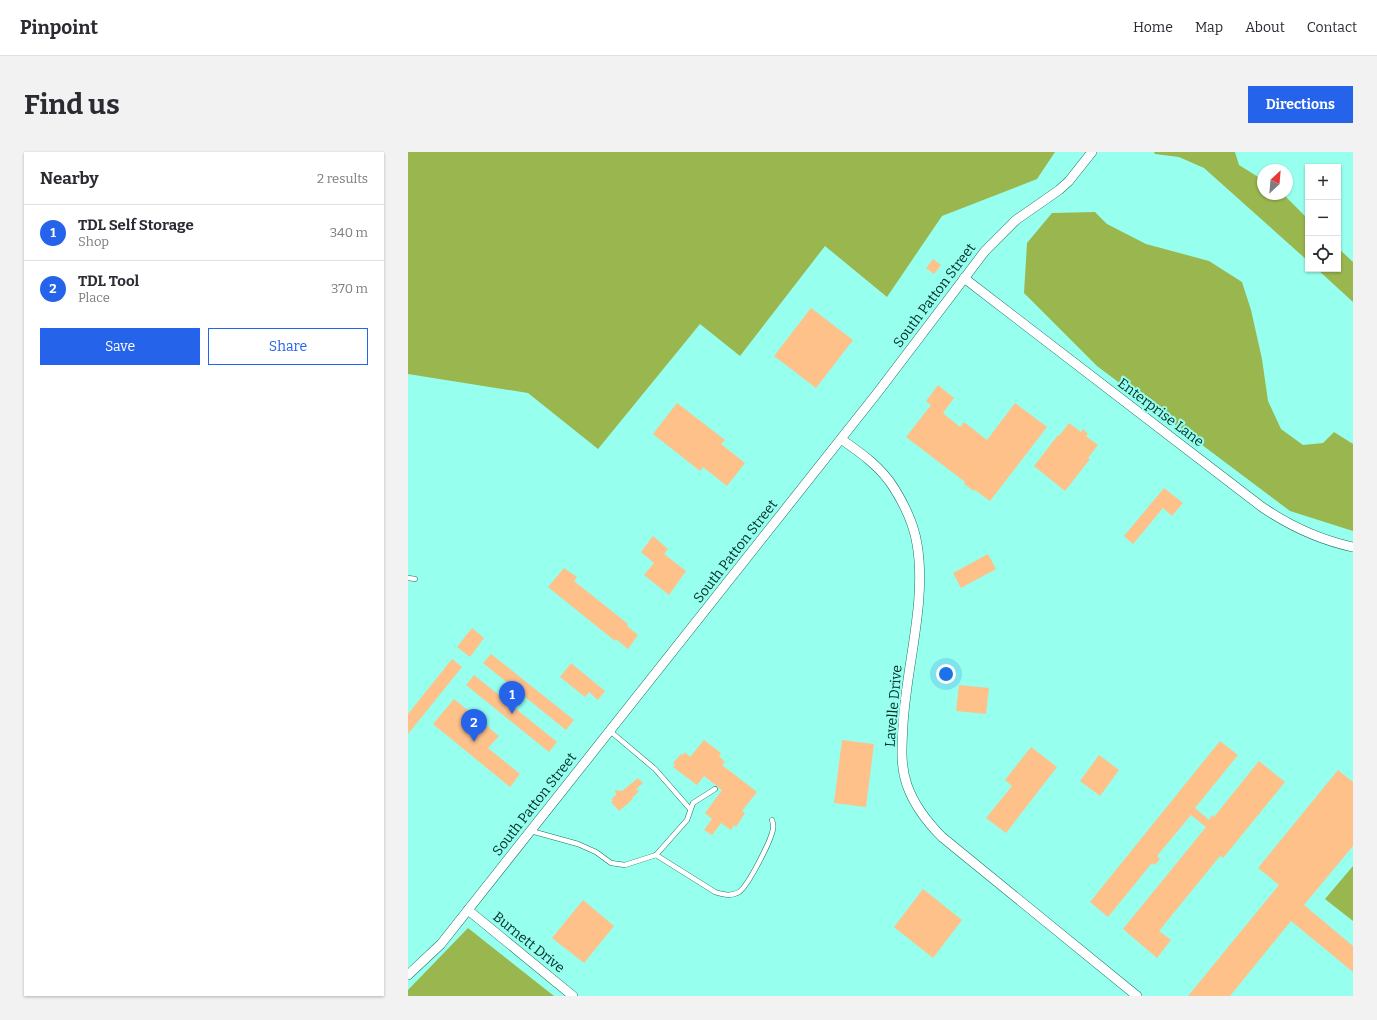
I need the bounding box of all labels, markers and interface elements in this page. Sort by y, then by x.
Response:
text: Pinpoint [20,16,98,39]
text: Home [1133,19,1173,36]
text: Map [1195,19,1223,36]
text: About [1245,19,1285,36]
text: Contact [1307,19,1357,36]
button: Directions [1248,86,1353,123]
text: Find us [24,88,120,121]
north arrow [1257,164,1293,200]
map controls [1305,164,1341,272]
button: + [1305,164,1341,200]
text: Nearby [40,168,99,189]
text: 2 results [317,171,368,186]
button: − [1305,200,1341,236]
text: TDL Self Storage [78,216,194,234]
text: 1 [50,225,56,240]
text: 340 m [330,225,368,240]
text: Shop [78,234,109,249]
button: locate [1305,236,1341,272]
street label: South Patton Street [890,240,979,351]
text: TDL Tool [78,272,139,290]
text: 2 [49,281,57,296]
text: 370 m [331,281,368,296]
text: Place [78,290,110,305]
button: Save [40,328,200,365]
button: Share [208,328,368,365]
street label: Enterprise Lane [1114,375,1207,450]
street label: South Patton Street [690,496,781,606]
street label: Lavelle Drive [881,664,906,748]
your location [936,664,956,684]
pin: 1 [499,681,525,714]
pin: 2 [461,709,487,742]
street label: South Patton Street [489,749,580,859]
street label: Burnett Drive [489,908,568,977]

